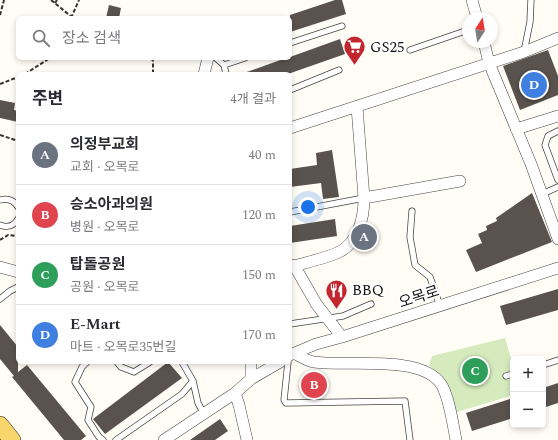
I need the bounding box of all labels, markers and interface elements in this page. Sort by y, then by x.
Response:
north arrow [462,12,498,48]
search box [16,16,292,60]
icon: search [30,27,52,49]
text: 장소 검색 [62,27,121,50]
supermarket icon: GS25 [342,34,368,67]
place label: GS25 [370,36,405,59]
pin: D [521,70,547,100]
text: 주변 [32,86,63,112]
text: 4개 결과 [230,89,276,109]
text: 의정부교회 [70,133,139,156]
text: A [40,145,50,165]
text: 40 m [249,145,276,165]
text: 교회 · 오목로 [70,157,140,177]
text: 승소아과의원 [70,193,153,216]
your location [298,197,318,217]
text: B [40,205,50,225]
text: 120 m [242,205,276,225]
text: 병원 · 오목로 [70,217,140,237]
pin: A [351,222,377,252]
text: 탑돌공원 [70,253,125,276]
text: C [40,265,50,285]
text: 150 m [242,265,276,285]
text: 공원 · 오목로 [70,277,140,297]
restaurant icon: BBQ [323,277,349,310]
place label: BBQ [352,279,385,302]
street label: 오목로 [396,280,442,314]
text: E-Mart [70,313,121,336]
text: D [40,325,50,345]
text: 170 m [242,325,276,345]
text: 마트 · 오목로35번길 [70,337,176,357]
pin: C [462,356,488,386]
map controls [510,356,546,428]
button: + [510,356,546,392]
pin: B [301,370,327,400]
button: − [510,392,546,428]

